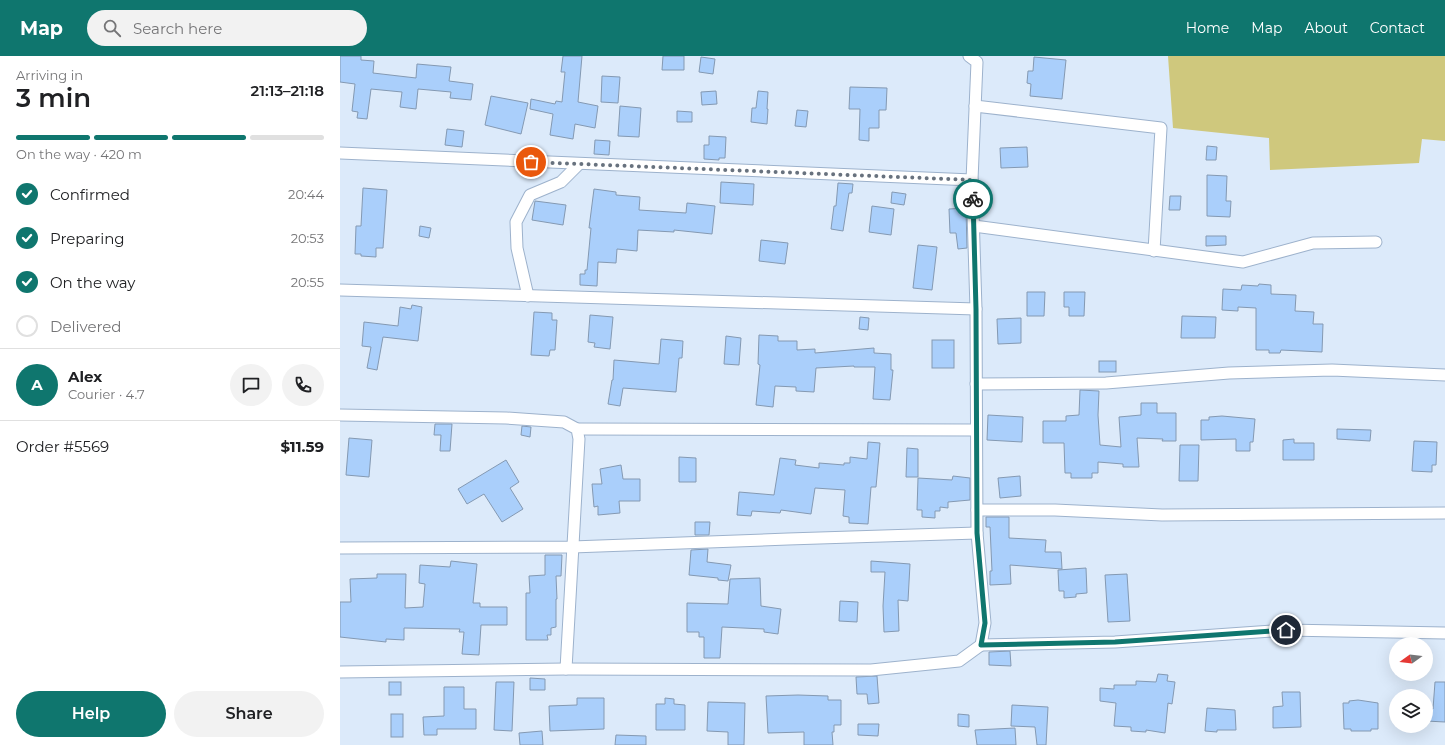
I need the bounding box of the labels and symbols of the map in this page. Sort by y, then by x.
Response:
pin [514,145,548,179]
courier [953,179,993,219]
pin [1269,613,1303,647]
north arrow [1389,637,1433,681]

